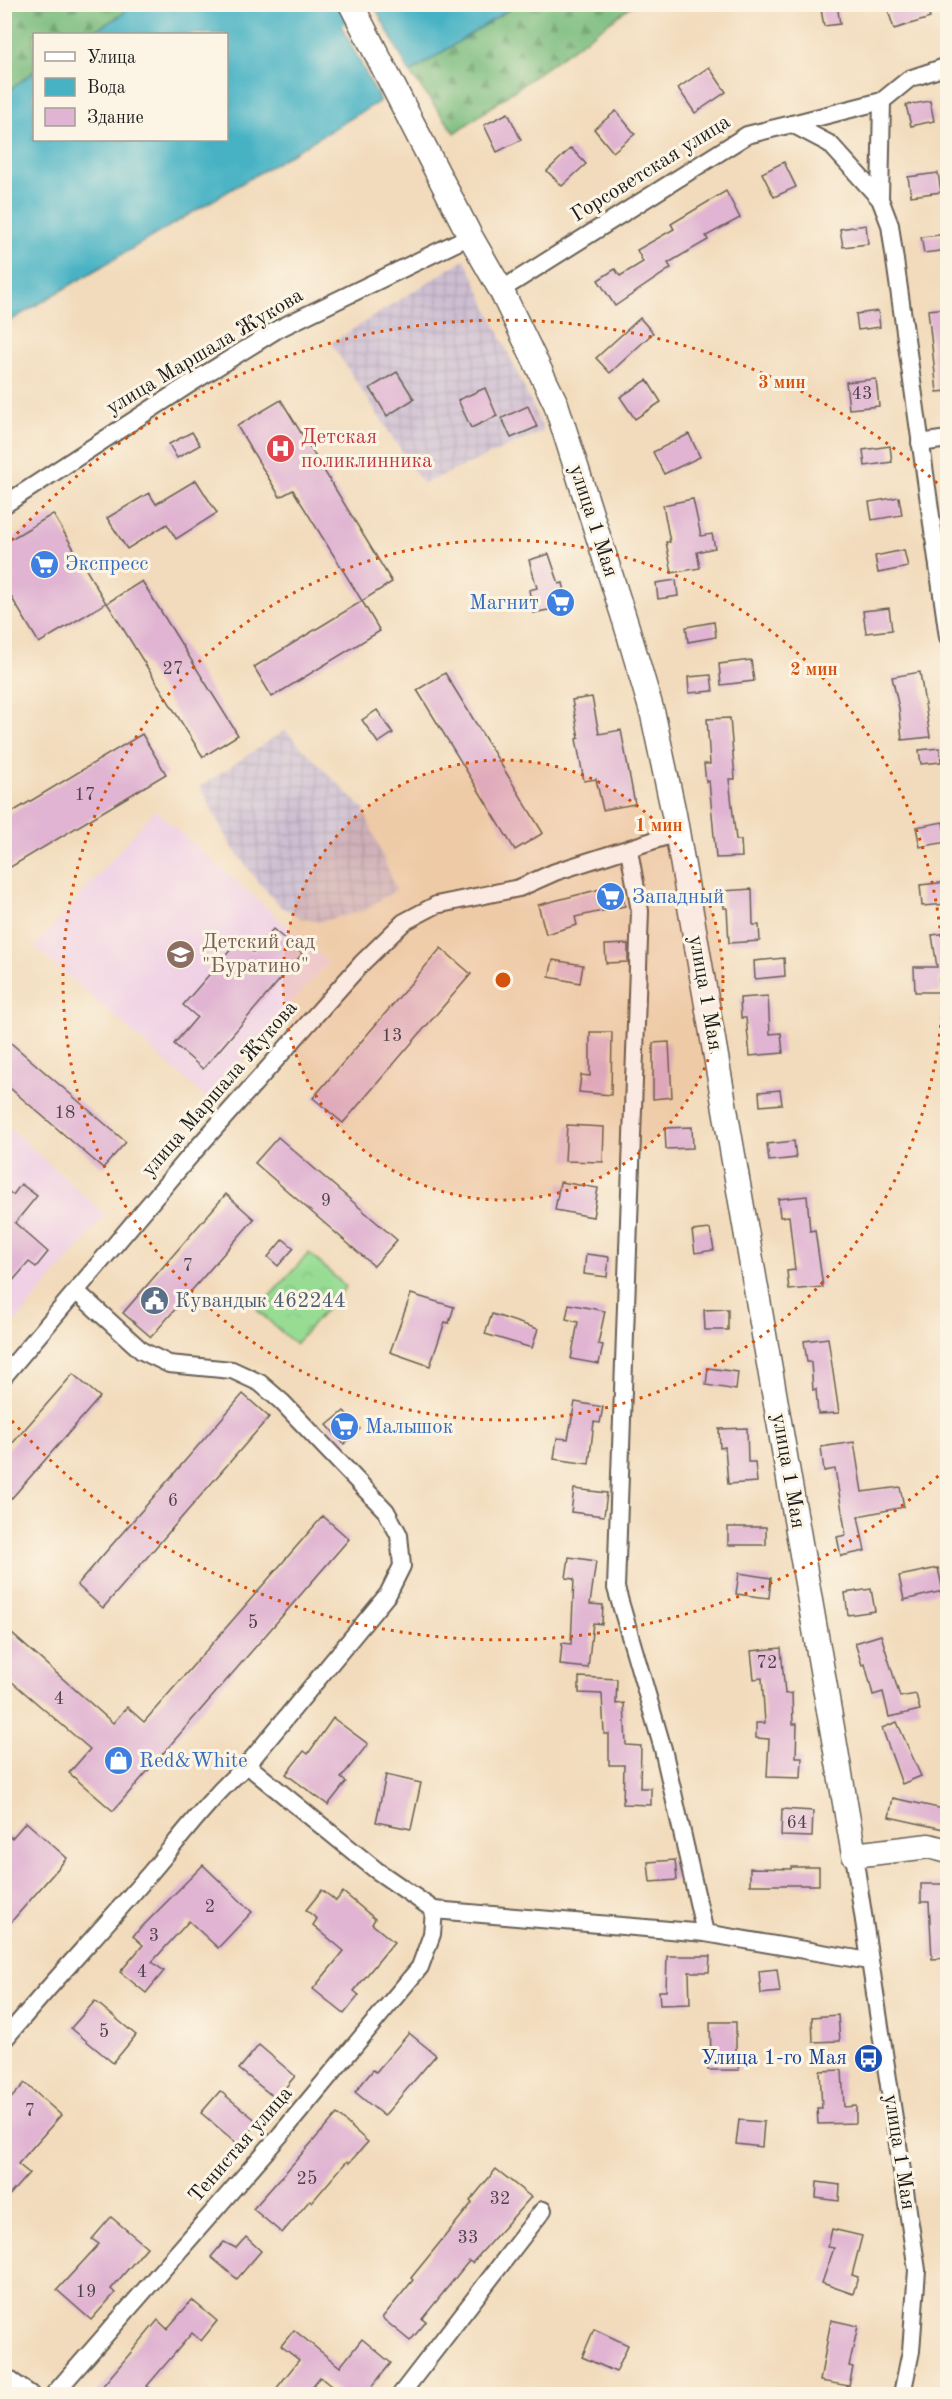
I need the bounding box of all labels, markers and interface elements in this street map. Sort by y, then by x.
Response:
legend [33,33,228,141]
text: Улица [87,49,136,67]
text: Вода [87,79,126,97]
text: Здание [87,109,144,127]
street label: Горсоветская улица [568,112,734,226]
street label: улица Маршала Жукова [103,285,307,419]
text: 3 мин [758,374,806,392]
house number: 43 [852,385,872,403]
place label: Детская поликлинника [301,427,432,472]
hospital icon: Детская поликлинника [264,433,296,465]
street label: улица 1 Мая [565,462,621,580]
supermarket icon: Экспресс [28,548,60,580]
place label: Экспресс [65,554,149,575]
supermarket icon: Магнит [544,587,576,619]
place label: Магнит [469,593,539,614]
house number: 27 [163,660,183,678]
text: 2 мин [790,661,838,679]
house number: 17 [75,786,95,804]
text: 1 мин [635,817,683,835]
supermarket icon: Западный [595,881,627,913]
place label: Западный [632,887,724,908]
place label: Детский сад "Буратино" [202,932,316,977]
street label: улица 1 Мая [685,934,725,1052]
school or university icon: Детский сад "Буратино" [165,938,197,970]
centre of rings [493,970,513,990]
street label: улица Маршала Жукова [138,997,302,1181]
house number: 13 [382,1027,402,1045]
house number: 18 [55,1104,75,1122]
house number: 9 [321,1192,331,1210]
house number: 7 [183,1257,193,1275]
public building icon: Кувандык 462244 [138,1285,170,1317]
place label: Кувандык 462244 [175,1291,346,1312]
supermarket icon: Малышок [328,1411,360,1443]
street label: улица 1 Мая [768,1412,808,1530]
place label: Малышок [365,1417,454,1438]
house number: 6 [168,1492,178,1510]
house number: 5 [248,1614,258,1632]
house number: 72 [757,1654,777,1672]
house number: 4 [54,1690,64,1708]
shop icon: Red&White [102,1745,134,1777]
place label: Red&White [139,1751,248,1772]
house number: 64 [787,1814,807,1832]
house number: 2 [205,1898,215,1916]
house number: 3 [149,1927,159,1945]
house number: 4 [137,1963,147,1981]
house number: 5 [99,2023,109,2041]
bus stop icon: Улица 1-го Мая [852,2042,884,2074]
place label: Улица 1-го Мая [701,2048,847,2069]
street label: Тенистая улица [185,2083,297,2207]
street label: улица 1 Мая [880,2093,918,2211]
house number: 7 [25,2102,35,2120]
house number: 25 [297,2170,317,2188]
house number: 32 [490,2190,510,2208]
house number: 33 [458,2229,478,2247]
house number: 19 [76,2283,96,2301]

